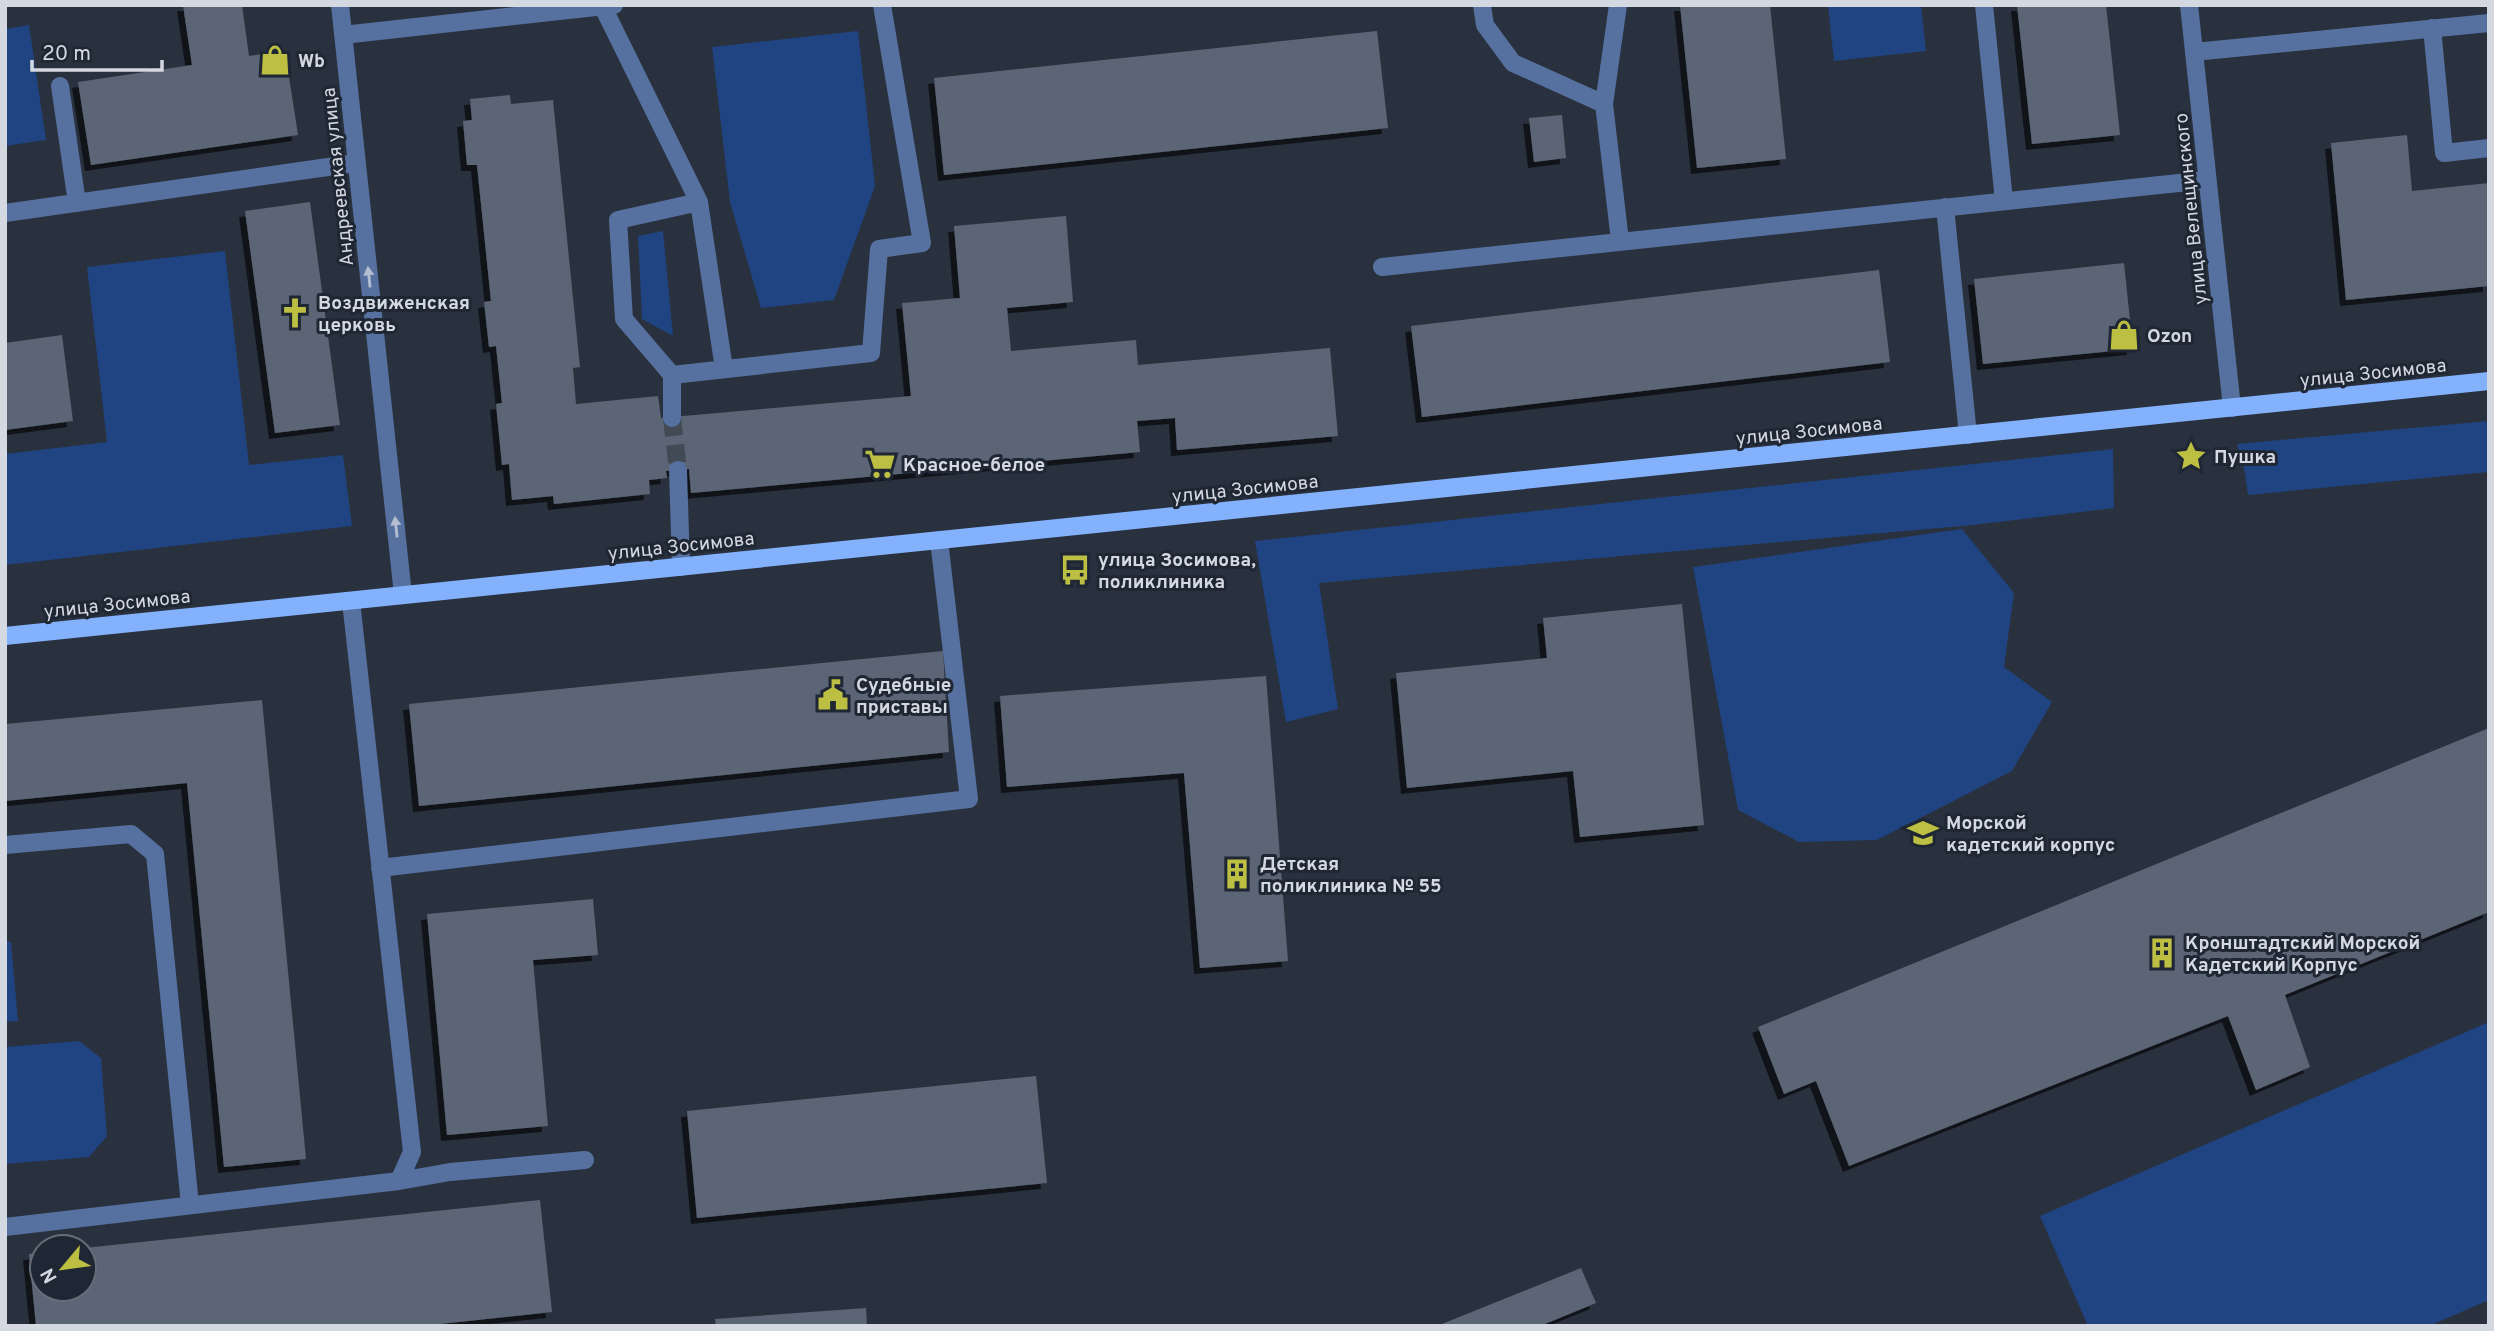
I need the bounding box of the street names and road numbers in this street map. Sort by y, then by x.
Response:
street label: Андреевская улица [318,86,360,267]
street label: улица Велещинского [2170,112,2214,306]
street label: улица Зосимова [2299,354,2448,394]
street label: улица Зосимова [1735,412,1884,452]
street label: улица Зосимова [1171,470,1320,510]
street label: улица Зосимова [607,527,756,567]
street label: улица Зосимова [43,585,192,625]

